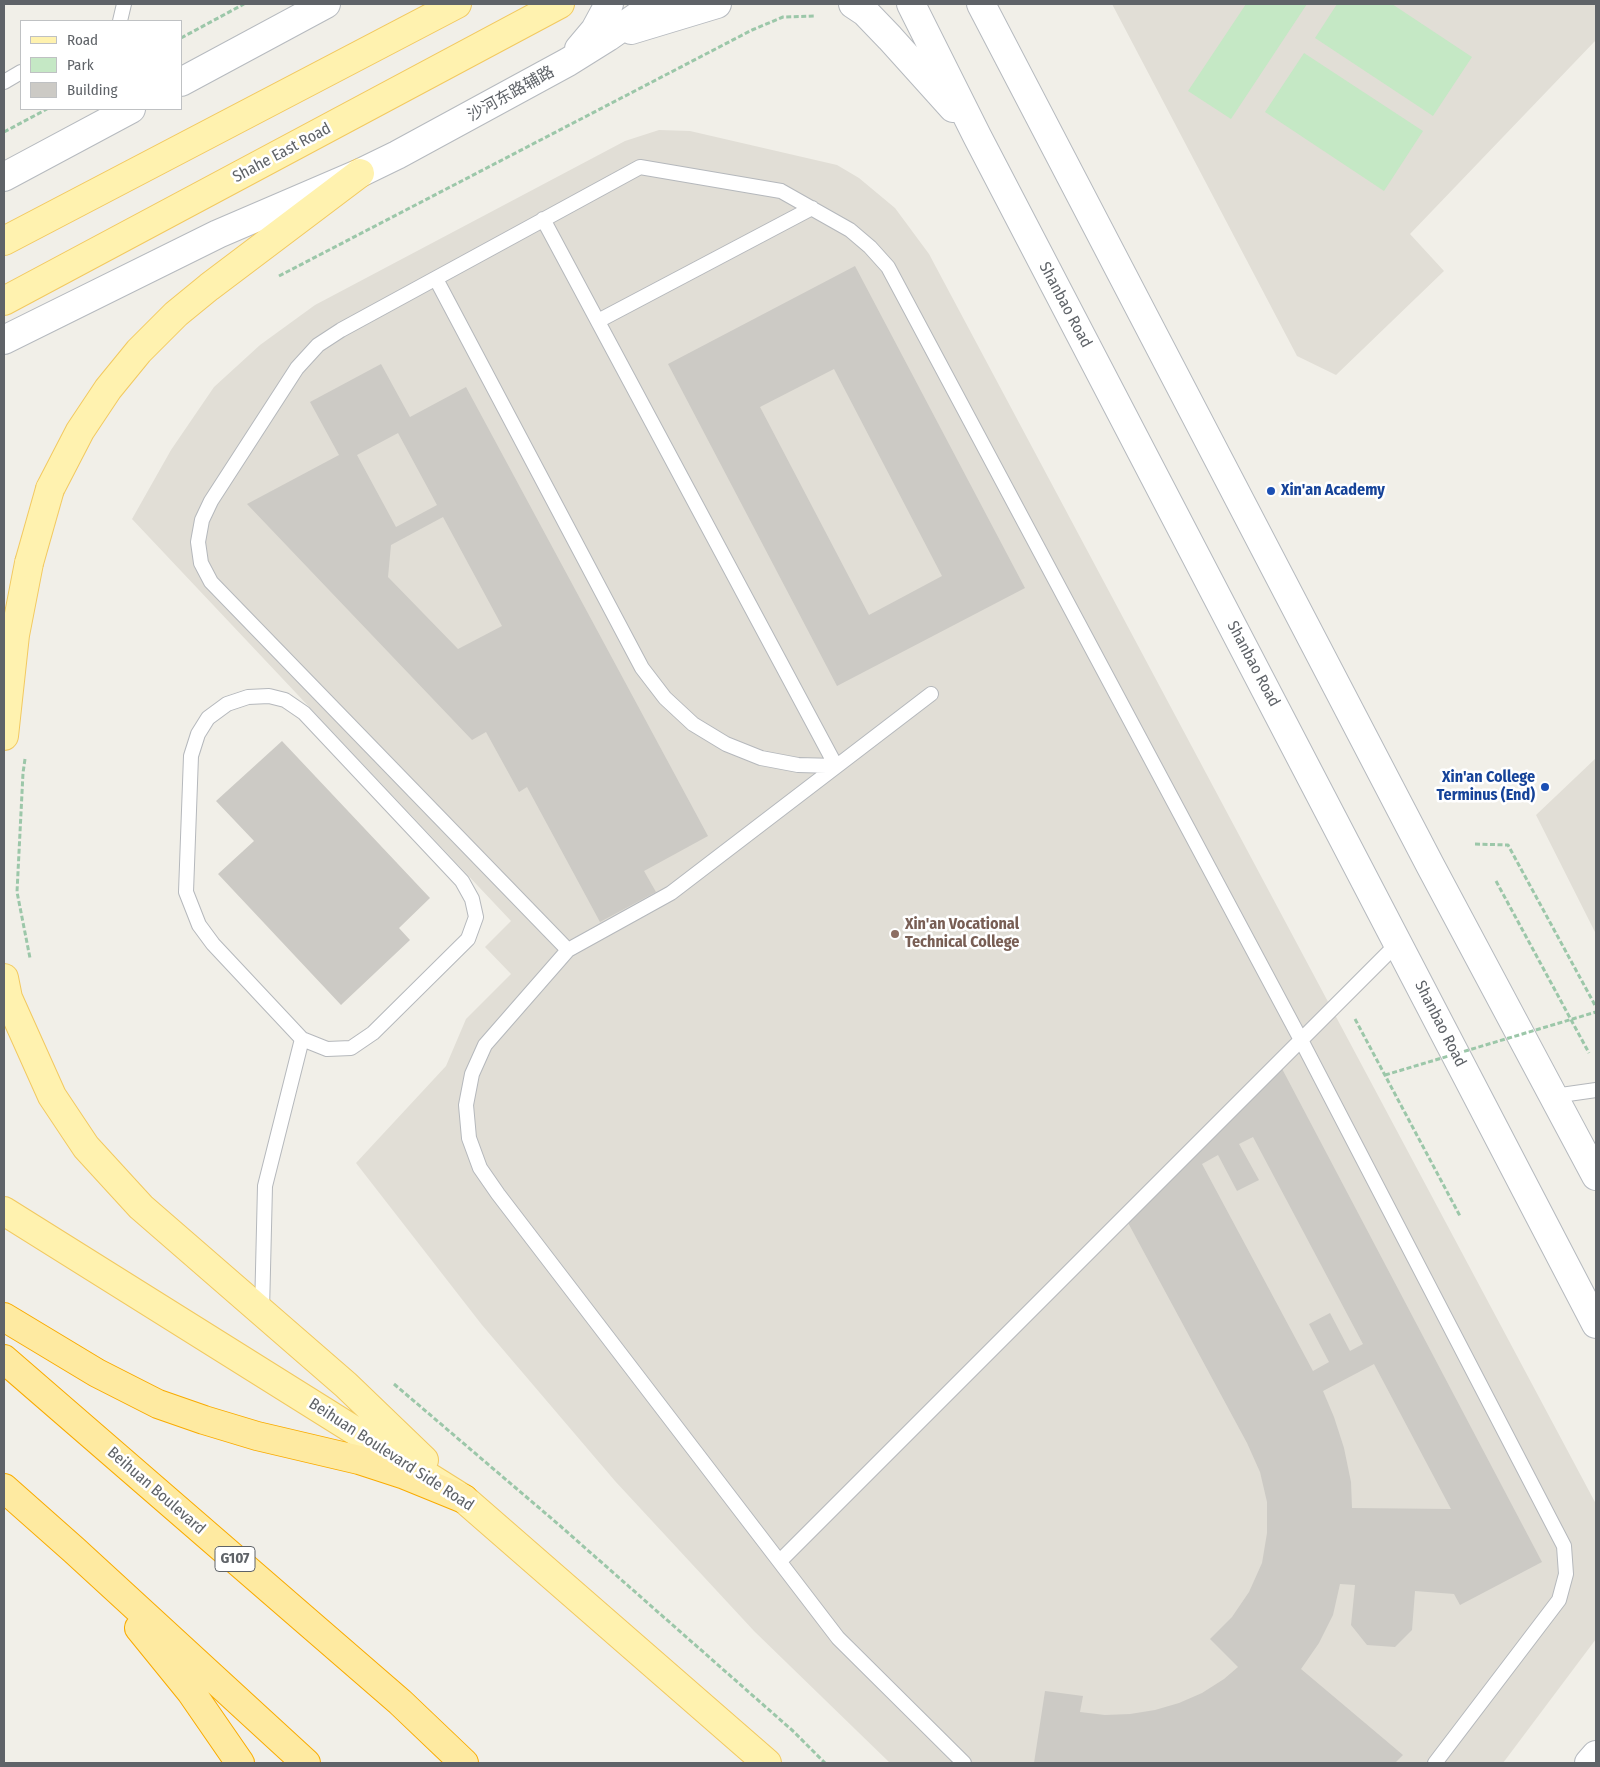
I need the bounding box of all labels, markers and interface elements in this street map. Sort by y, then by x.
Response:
legend [20,20,182,110]
text: Road [67,31,98,49]
text: Park [67,56,94,74]
street label: 沙河东路辅路 [464,62,558,126]
text: Building [67,81,118,99]
street label: Shahe East Road [230,119,334,187]
street label: Shanbao Road [1034,259,1096,351]
place label: Xin'an Academy [1281,481,1385,501]
marker: Xin'an Academy [1265,485,1277,497]
street label: Shanbao Road [1222,618,1284,710]
place label: Xin'an College Terminus (End) [1437,768,1535,806]
marker: Xin'an College Terminus (End) [1539,781,1551,793]
place label: Xin'an Vocational Technical College [905,915,1019,953]
marker: Xin'an Vocational Technical College [889,928,901,940]
street label: Shanbao Road [1410,978,1470,1070]
street label: Beihuan Boulevard Side Road [305,1394,477,1516]
street label: Beihuan Boulevard [103,1443,209,1539]
road number: G107 [215,1546,255,1572]

